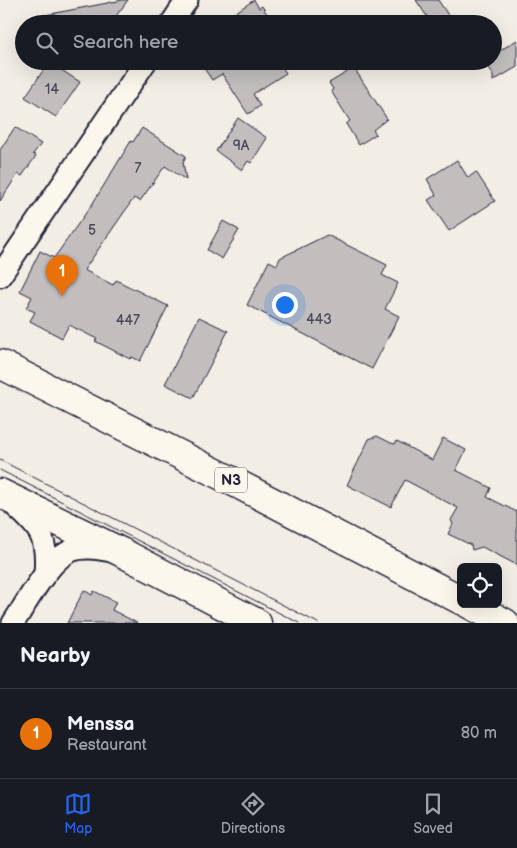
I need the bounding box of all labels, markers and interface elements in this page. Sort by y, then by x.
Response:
search box [15,15,502,70]
icon: search [33,29,61,57]
text: Search here [73,31,178,54]
house number: 14 [45,81,59,98]
house number: 9A [233,137,250,154]
house number: 7 [135,160,142,177]
house number: 5 [88,222,96,239]
pin: 1 [46,255,78,296]
your location [272,292,298,318]
house number: 443 [306,311,332,328]
house number: 447 [116,312,140,329]
road number: N3 [215,468,247,492]
map controls [457,563,502,608]
button: locate [457,563,502,608]
text: Nearby [20,643,90,668]
text: Menssa [67,713,135,736]
text: 1 [33,724,39,743]
text: 80 m [461,724,497,743]
text: Restaurant [67,736,147,755]
tab: Map [64,790,92,837]
tab: Directions [221,790,285,837]
tab: Saved [413,790,453,837]

